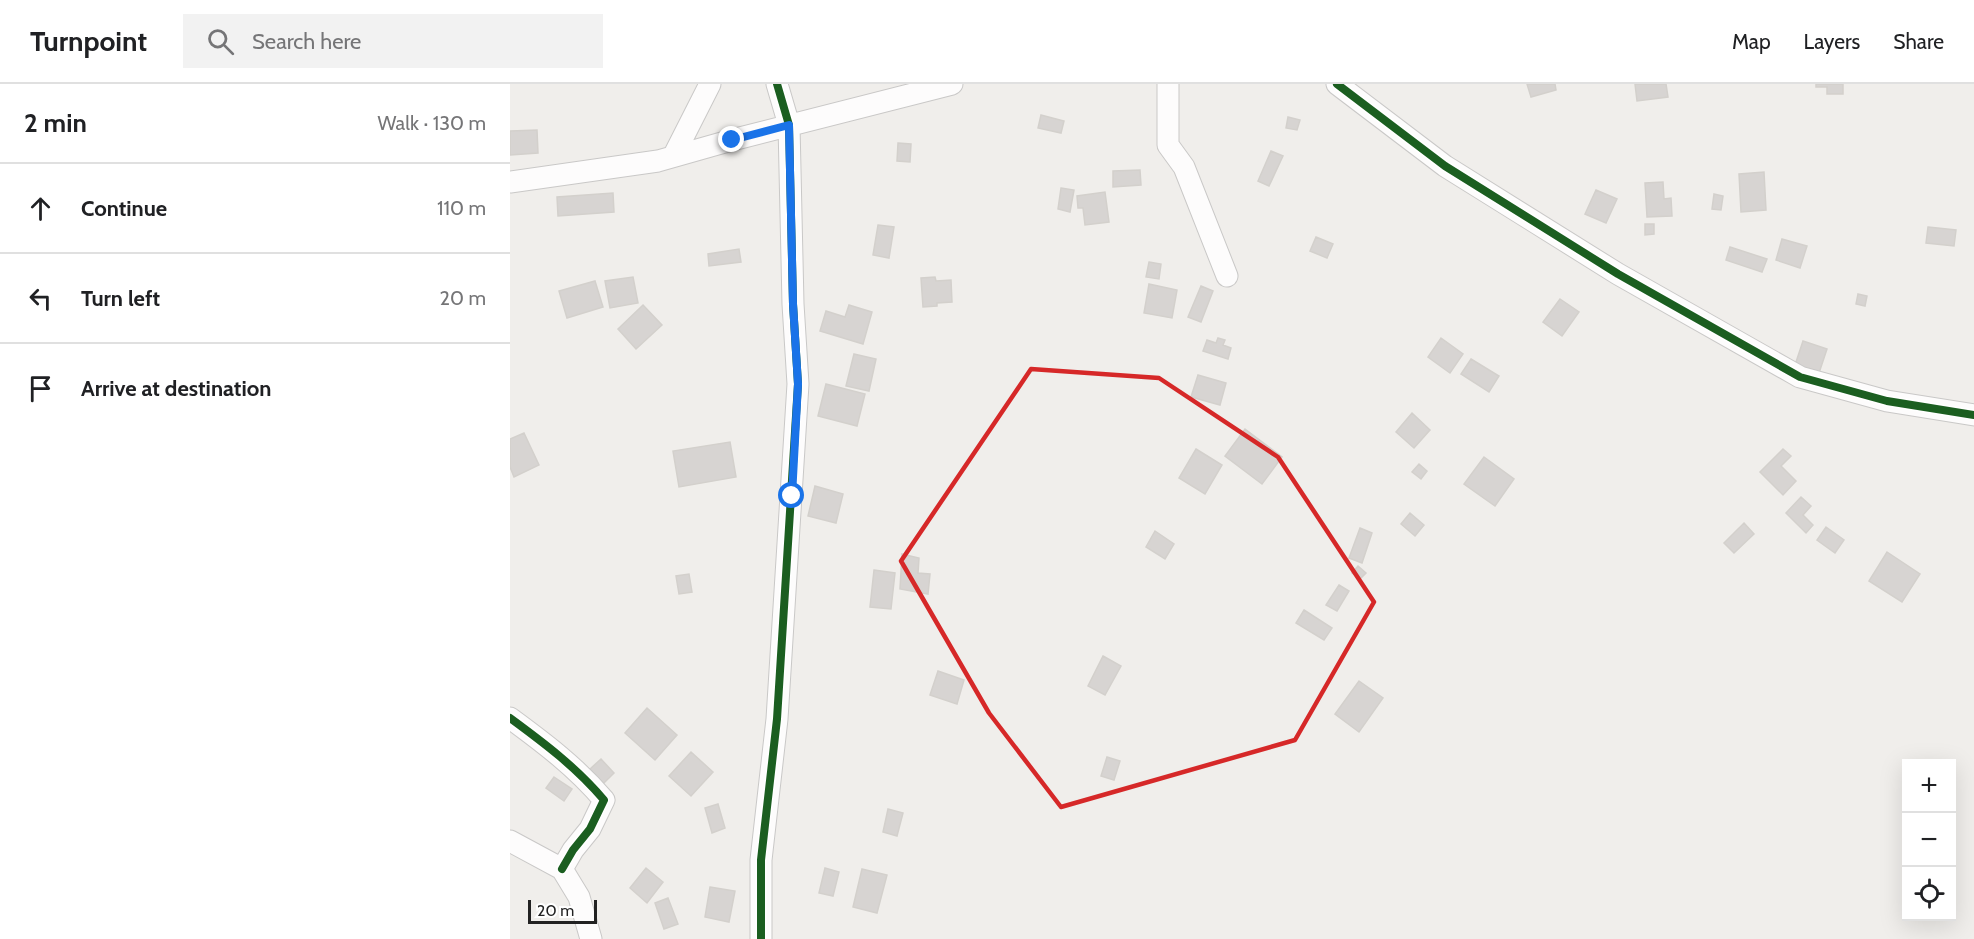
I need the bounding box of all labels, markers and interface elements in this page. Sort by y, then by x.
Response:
search box [183,14,603,68]
text: Turnpoint [30,24,147,58]
icon: search [204,25,237,58]
text: Search here [252,28,361,55]
text: Map [1732,29,1771,54]
text: Layers [1804,29,1860,54]
text: Share [1893,29,1944,54]
text: 2 min [24,107,87,139]
text: Walk · 130 m [378,111,486,135]
route end [718,126,744,152]
icon: ahead [24,192,57,225]
text: Continue [81,195,167,222]
text: 110 m [437,196,486,220]
icon: left [24,282,57,315]
text: Turn left [81,285,160,312]
text: 20 m [440,286,486,310]
icon: arrive [24,372,57,405]
text: Arrive at destination [81,375,271,402]
route start [778,482,804,508]
map controls [1902,759,1956,921]
button: + [1902,759,1956,813]
button: − [1902,813,1956,867]
button: locate [1902,867,1956,921]
scale bar [528,897,597,924]
text: 20 m [537,901,574,920]

